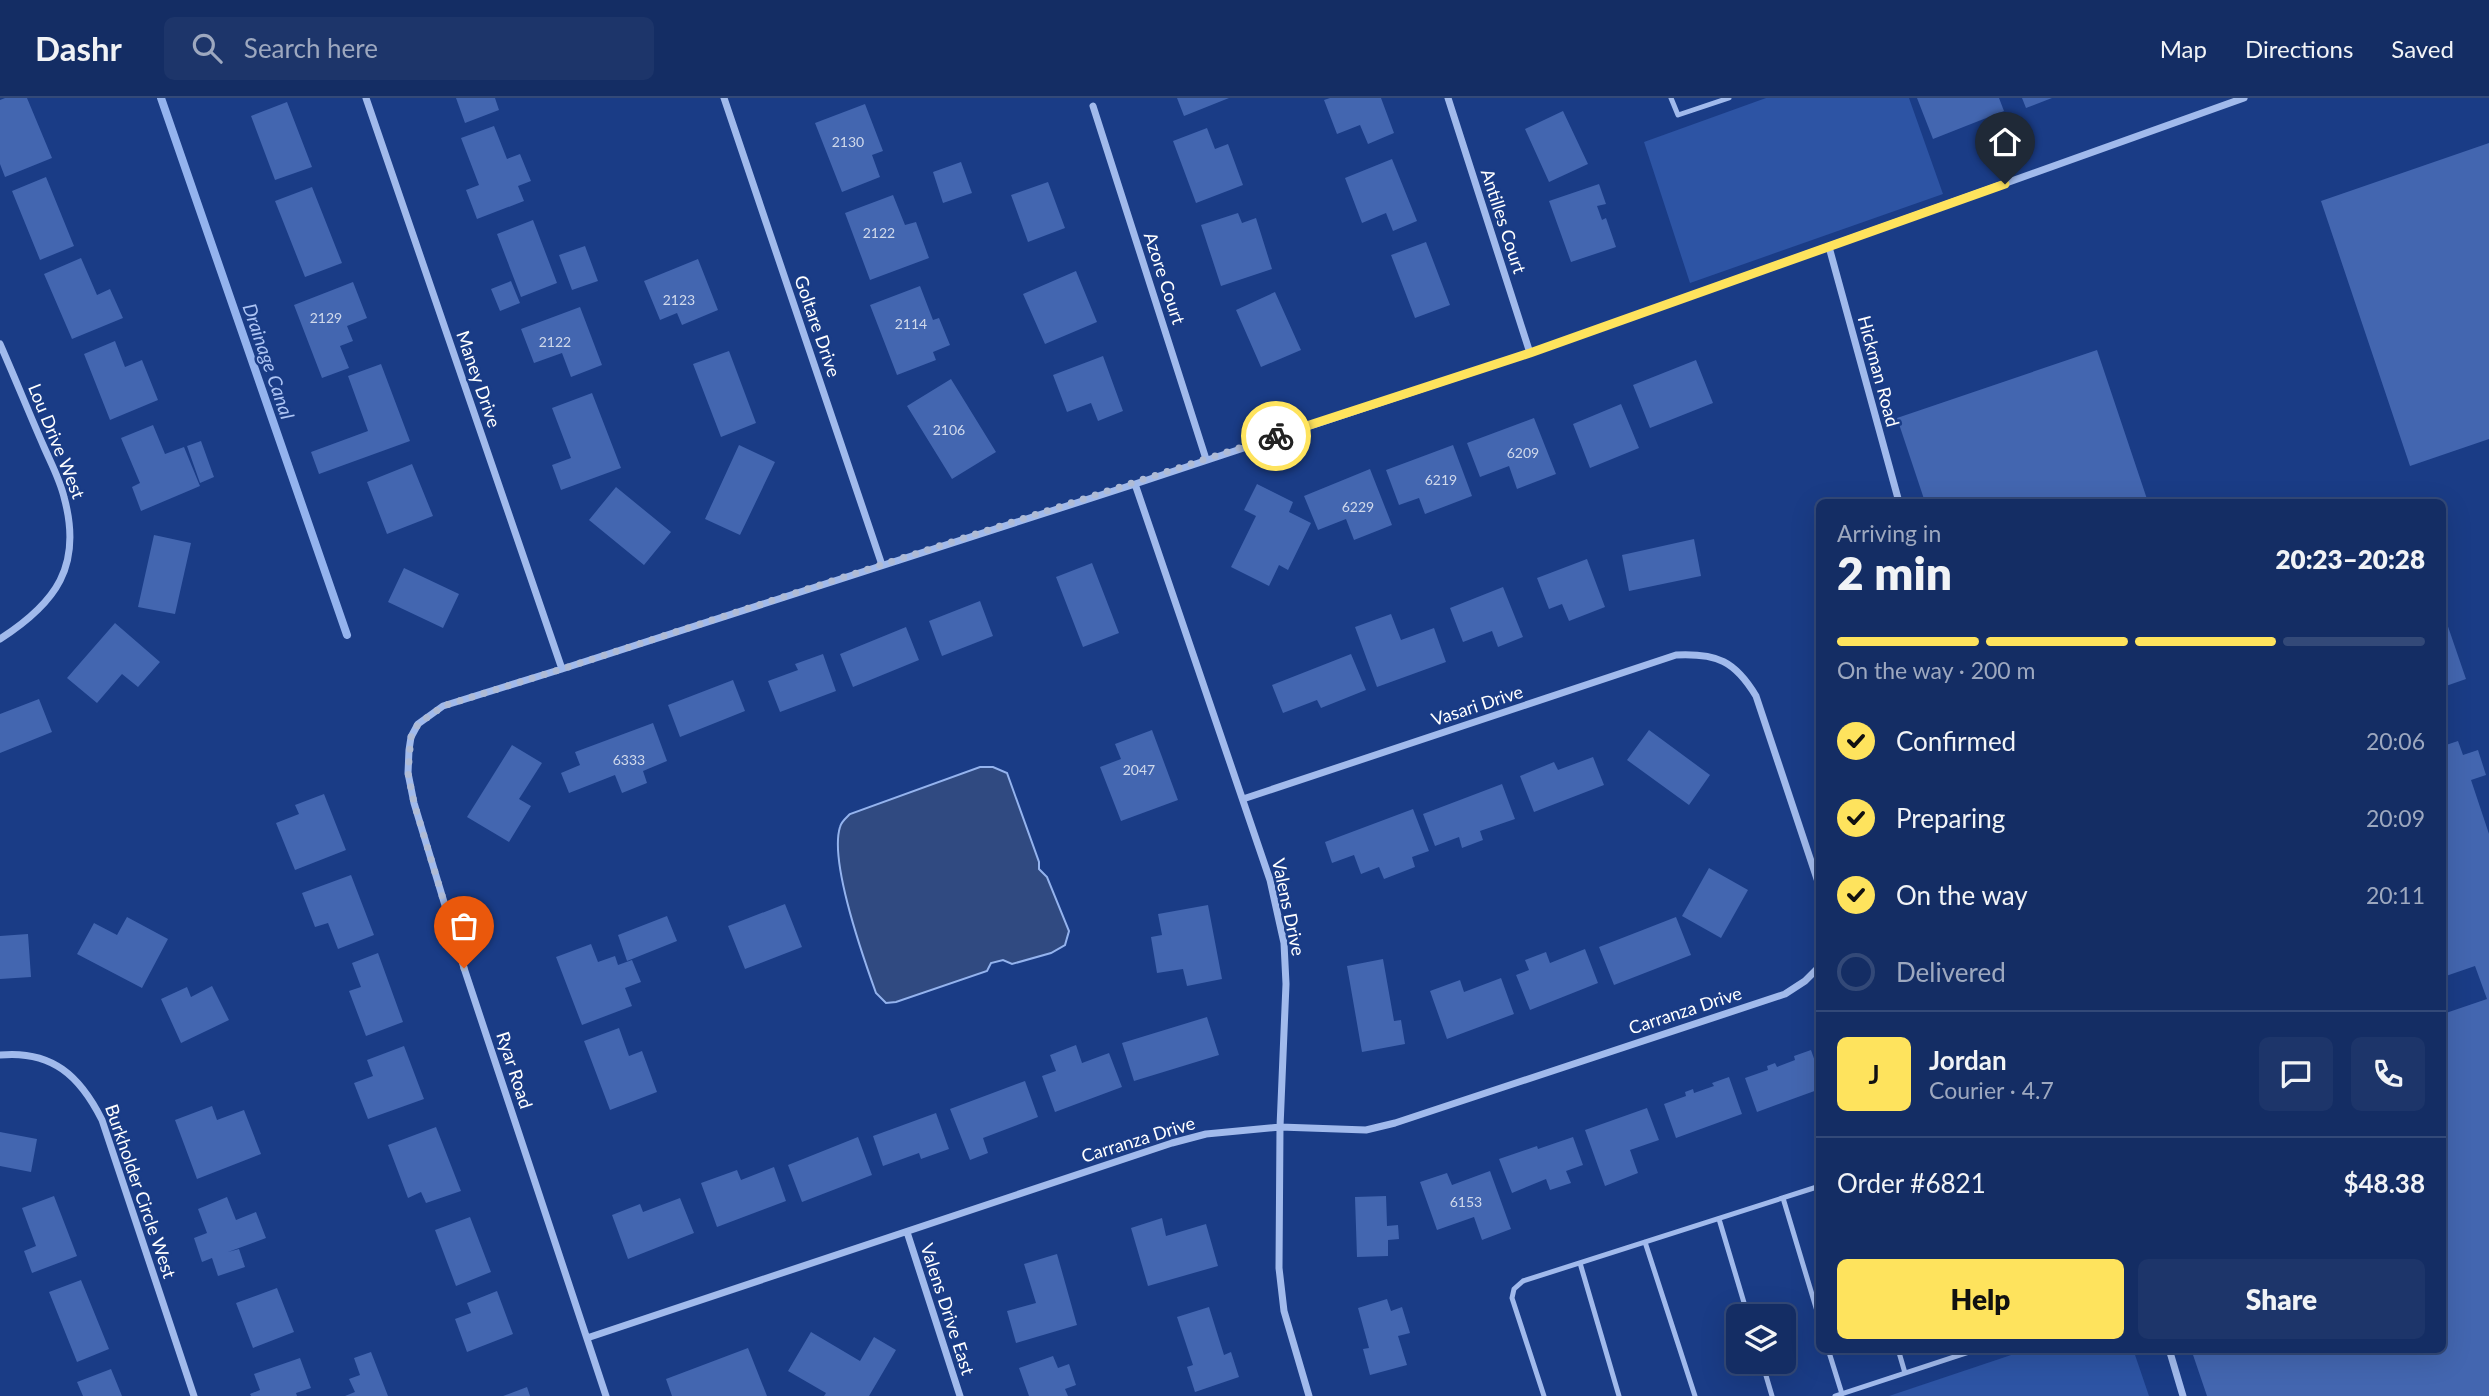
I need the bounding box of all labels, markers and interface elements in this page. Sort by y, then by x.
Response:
search box [164,17,654,80]
text: Dashr [35,28,122,68]
icon: search [188,29,226,67]
text: Search here [244,32,378,64]
text: Map [2160,34,2207,63]
text: Directions [2245,34,2353,63]
text: Saved [2391,34,2454,63]
pin [1975,112,2035,184]
icon: home [1986,123,2024,161]
house number: 2130 [832,133,864,150]
street label: Antilles Court [1477,166,1531,277]
house number: 2122 [863,224,895,241]
street label: Azore Court [1140,229,1190,327]
street label: Goltare Drive [790,272,846,380]
house number: 2123 [663,291,695,308]
water label: Drainage Canal [238,300,300,422]
house number: 2129 [310,309,342,326]
street label: Hickman Road [1854,313,1904,429]
house number: 2114 [895,315,927,332]
street label: Maney Drive [452,328,506,430]
house number: 2122 [539,333,571,350]
street label: Lou Drive West [24,380,90,502]
courier [1241,401,1311,471]
icon: bike [1257,417,1295,455]
house number: 2106 [933,421,965,438]
house number: 6209 [1507,444,1539,461]
house number: 6219 [1425,471,1457,488]
house number: 6229 [1342,498,1374,515]
text: Arriving in [1837,519,1941,547]
text: 20:23–20:28 [2275,543,2425,575]
text: 2 min [1837,545,1952,600]
text: On the way · 200 m [1837,656,2036,684]
street label: Vasari Drive [1428,680,1526,730]
icon: check [1837,722,1875,760]
text: Confirmed [1896,725,2016,757]
text: 20:06 [2366,727,2425,755]
house number: 6333 [613,751,645,768]
house number: 2047 [1123,761,1155,778]
icon: check [1837,799,1875,837]
text: Preparing [1896,802,2005,834]
text: 20:09 [2366,804,2425,832]
street label: Valens Drive [1268,856,1310,958]
icon: check [1837,876,1875,914]
text: On the way [1896,879,2028,911]
text: 20:11 [2366,881,2425,909]
pin [434,896,494,968]
icon: bag [445,907,483,945]
text: Delivered [1896,956,2006,988]
street label: Carranza Drive [1626,981,1744,1039]
street label: Ryar Road [492,1029,538,1111]
button: chat [2259,1037,2333,1111]
button: phone [2351,1037,2425,1111]
text: Jordan [1929,1044,2007,1076]
text: J [1868,1058,1880,1090]
text: Courier · 4.7 [1929,1076,2054,1104]
street label: Burkholder Circle West [101,1101,181,1281]
street label: Carranza Drive [1079,1111,1197,1167]
text: Order #6821 [1837,1167,1986,1199]
text: $48.38 [2343,1167,2425,1199]
house number: 6153 [1450,1193,1482,1210]
street label: Valens Drive East [916,1240,980,1378]
button: Help [1837,1259,2124,1339]
button: Share [2138,1259,2425,1339]
map controls [1726,1304,1796,1374]
button: layers [1726,1304,1796,1374]

